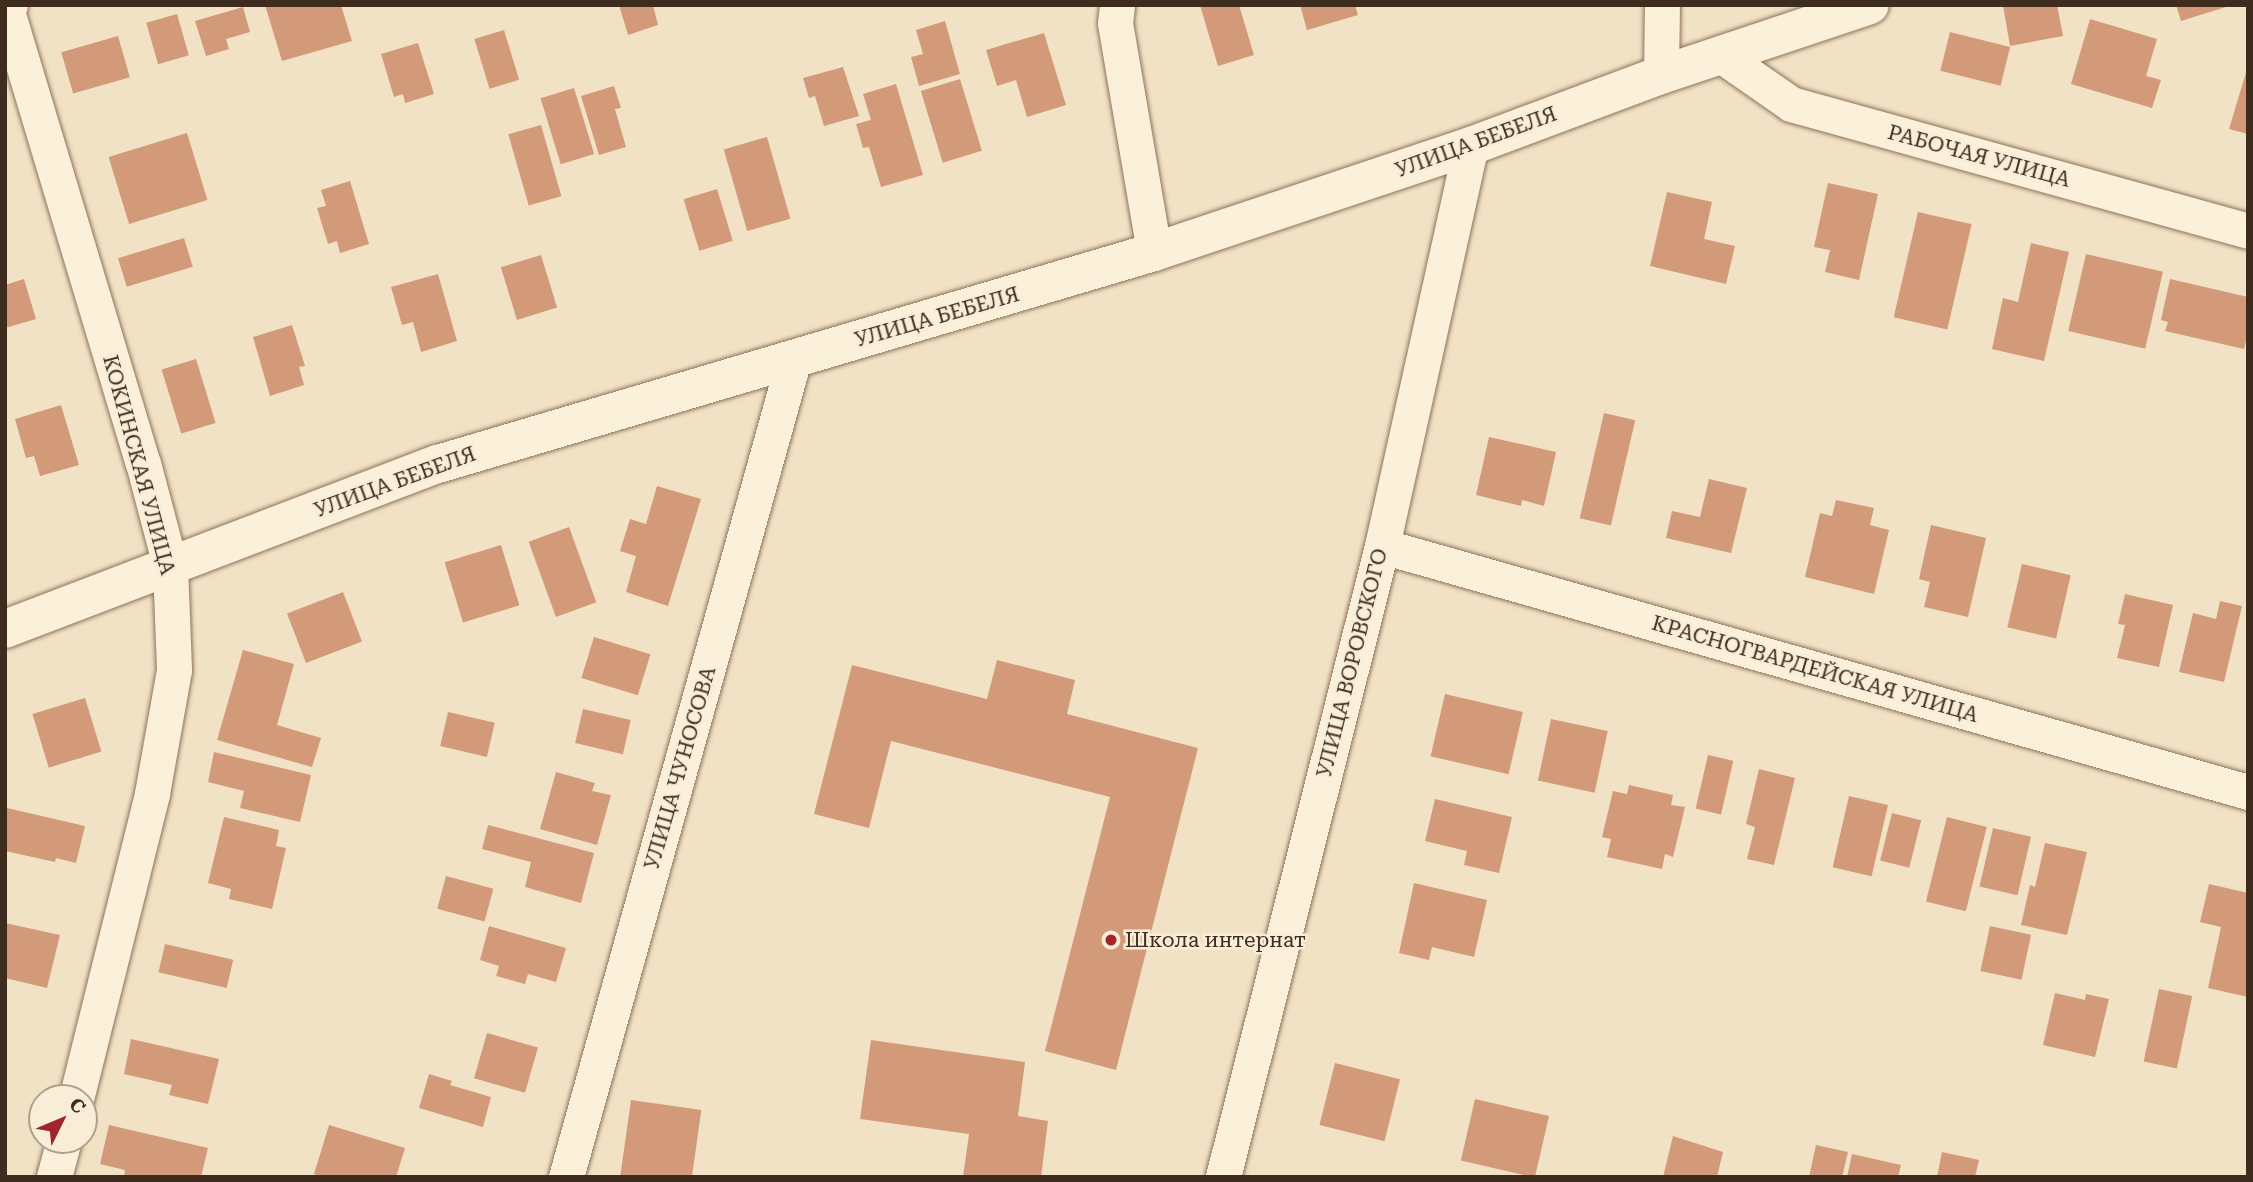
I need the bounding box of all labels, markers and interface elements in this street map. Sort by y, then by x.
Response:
street label: УЛИЦА БЕБЕЛЯ [1392,101,1560,183]
street label: РАБОЧАЯ УЛИЦА [1885,120,2073,192]
street label: УЛИЦА БЕБЕЛЯ [852,281,1022,353]
street label: КОКИНСКАЯ УЛИЦА [97,352,181,578]
street label: УЛИЦА БЕБЕЛЯ [311,441,479,523]
street label: УЛИЦА ВОРОВСКОГО [1311,546,1393,780]
street label: КРАСНОГВАРДЕЙСКАЯ УЛИЦА [1649,610,1981,728]
street label: УЛИЦА ЧУНОСОВА [639,663,721,873]
place label: Школа интернат [1125,927,1306,953]
marker: Школа интернат [1103,932,1119,948]
north arrow [28,1084,98,1154]
text: С [64,1093,90,1118]

